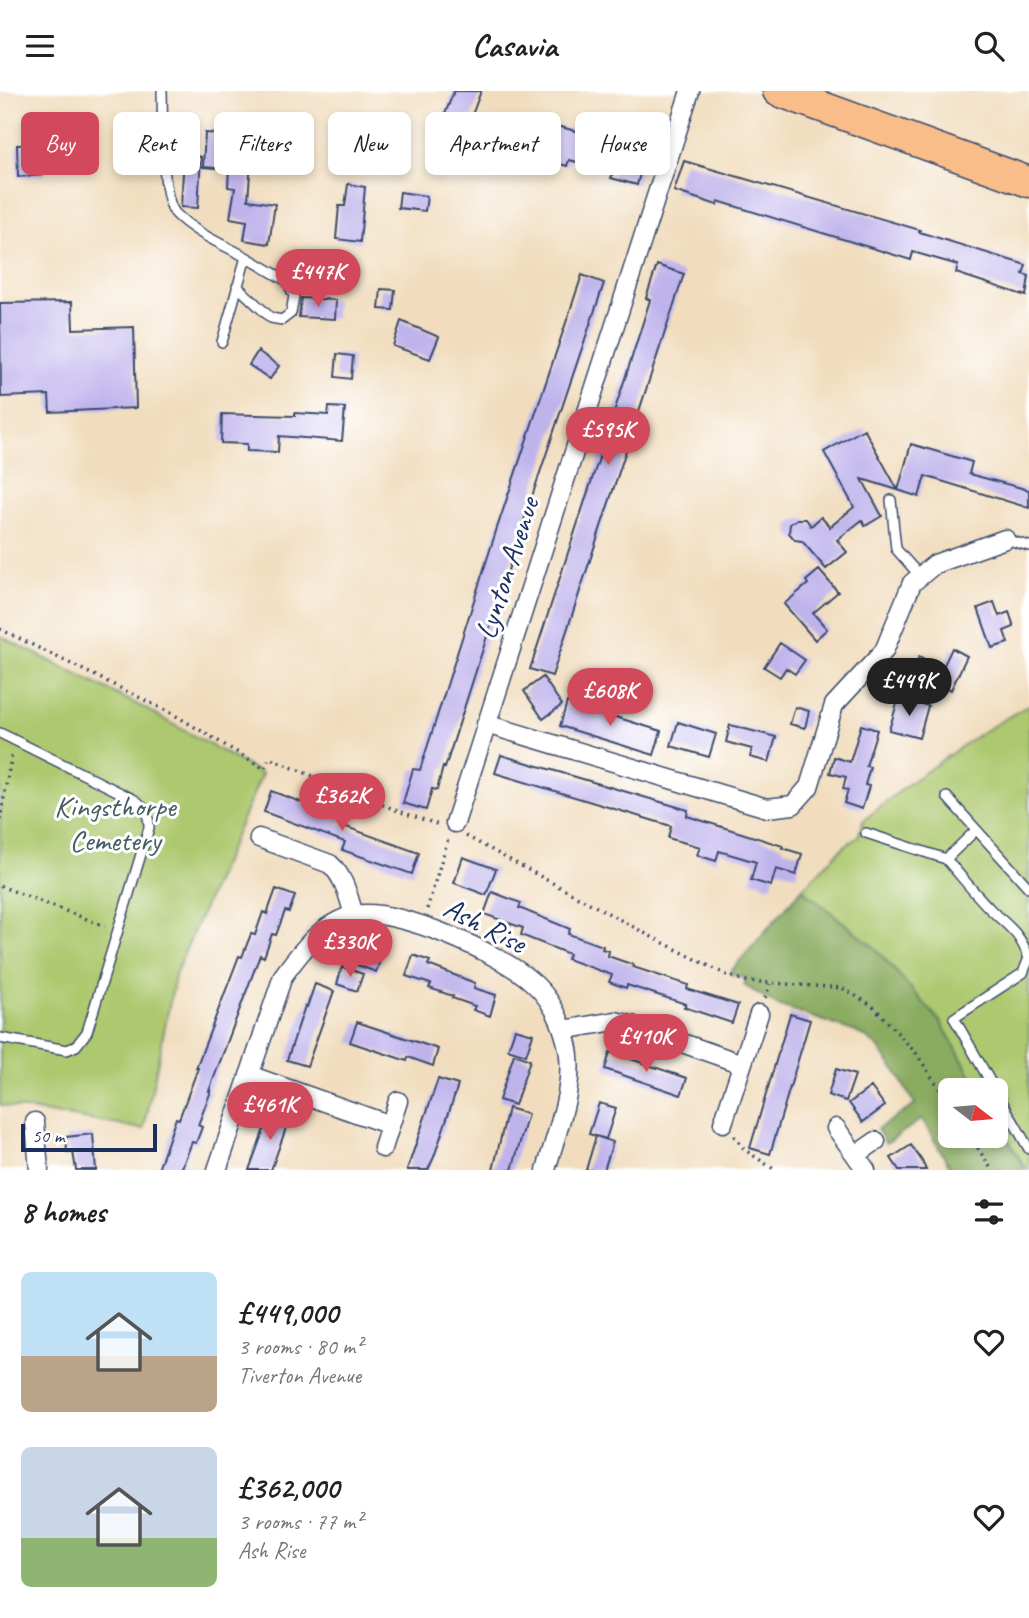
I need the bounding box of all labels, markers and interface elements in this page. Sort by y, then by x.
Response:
text: Casavia [472,25,557,66]
icon: menu [21,27,59,65]
icon: search [970,27,1008,65]
chip: Buy [21,112,99,175]
chip: Rent [113,112,200,175]
chip: Filters [214,112,314,175]
chip: New [328,112,411,175]
chip: Apartment [425,112,561,175]
chip: House [575,112,670,175]
pin: £447K [269,249,367,309]
text: £447K [292,257,345,286]
pin: £595K [559,407,657,467]
text: £595K [582,415,634,444]
street label: Lynton Avenue [466,490,548,643]
pin: £449K [860,659,958,718]
text: £449K [883,666,935,695]
pin: £608K [561,669,659,728]
text: £608K [583,676,637,705]
pin: £362K [293,773,391,833]
text: £362K [315,781,369,810]
park label: Kingsthorpe Cemetery [54,787,178,859]
street label: Ash Rise [437,888,535,963]
pin: £330K [301,919,399,979]
text: £330K [323,927,377,956]
pin: £410K [597,1014,695,1074]
text: £410K [619,1022,673,1051]
north arrow [938,1078,1008,1148]
map controls [938,1078,1008,1148]
pin: £461K [221,1083,319,1142]
text: £461K [243,1090,297,1119]
scale bar [21,1121,158,1153]
text: 50 m [32,1124,64,1148]
text: 8 homes [21,1193,106,1231]
icon: filters [970,1193,1008,1231]
text: £449,000 [238,1294,338,1332]
icon: home [77,1300,161,1384]
icon: heart [970,1323,1008,1361]
text: 3 rooms · 80 m² [238,1332,362,1361]
text: Tiverton Avenue [238,1361,361,1390]
text: £362,000 [238,1469,339,1507]
icon: home [77,1475,161,1559]
icon: heart [970,1498,1008,1536]
text: 3 rooms · 77 m² [238,1507,362,1536]
text: Ash Rise [238,1536,305,1565]

